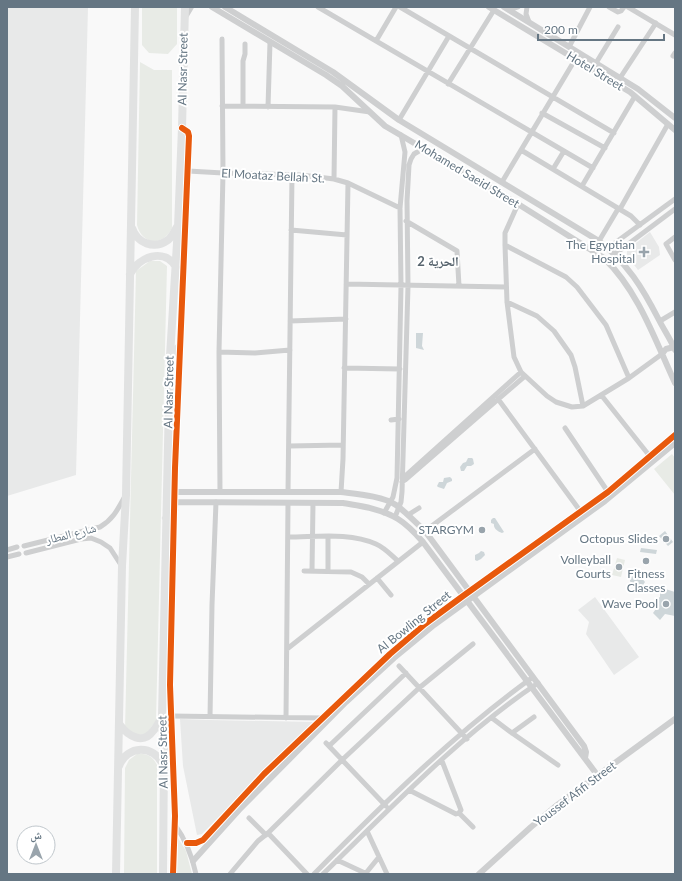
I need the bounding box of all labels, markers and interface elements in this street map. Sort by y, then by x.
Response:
scale bar [538,16,664,42]
text: 200 m [544,22,578,37]
street label: Al Nasr Street [174,32,191,106]
street label: Hotel Street [564,48,627,94]
street label: Mohamed Saeid Street [412,136,523,211]
street label: El Moataz Bellah St. [221,165,325,186]
place label: The Egyptian Hospital [566,237,635,266]
marker: The Egyptian Hospital [638,246,650,258]
district label: الحرية 2 [417,253,459,269]
street label: Al Nasr Street [160,355,177,429]
street label: شارع المطار [43,520,98,548]
place label: STARGYM [418,522,474,537]
marker: STARGYM [477,525,487,535]
place label: Octopus Slides [580,531,658,546]
marker: Octopus Slides [661,534,671,544]
place label: Volleyball Courts [561,552,611,581]
marker: Fitness Classes [641,556,651,566]
marker: Volleyball Courts [614,562,624,572]
place label: Fitness Classes [627,566,665,595]
street label: Al Bowling Street [374,587,454,656]
place label: Wave Pool [602,596,658,611]
marker: Wave Pool [661,599,671,609]
street label: Al Nasr Street [154,715,171,789]
street label: Youssef Afifi Street [531,757,619,829]
north arrow [16,825,56,865]
text: ش [30,828,42,843]

